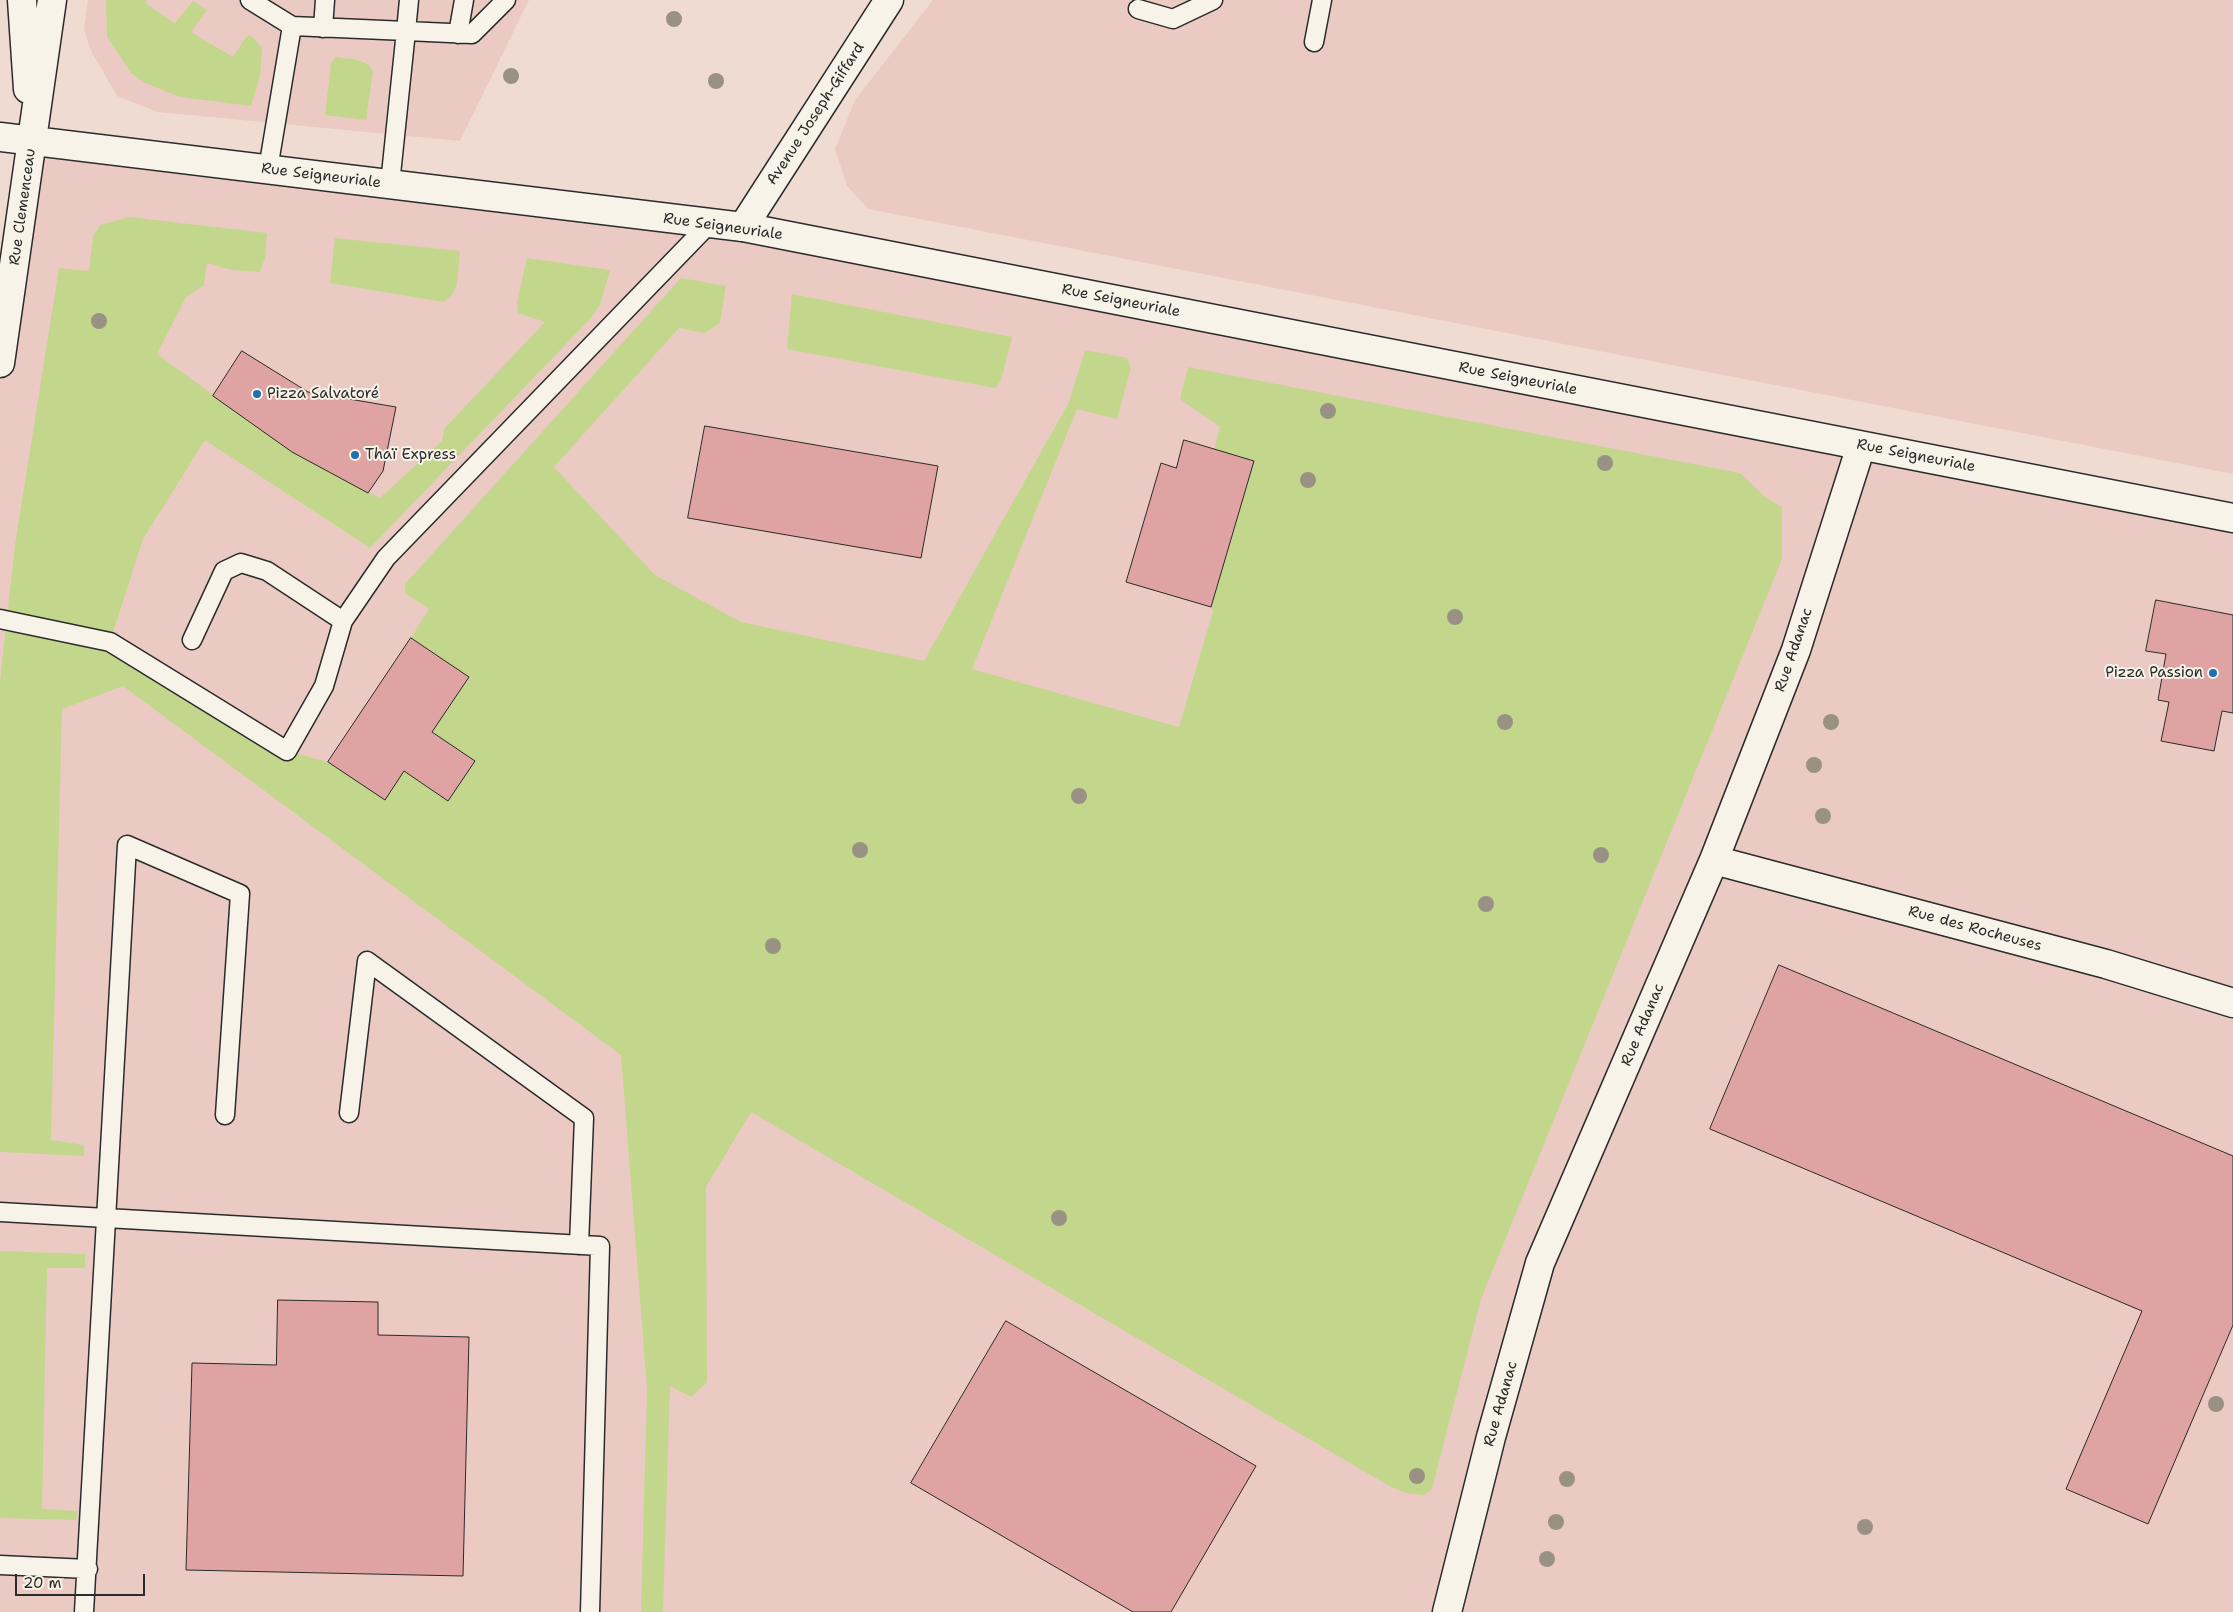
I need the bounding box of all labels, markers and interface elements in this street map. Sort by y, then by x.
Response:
street label: Avenue Joseph-Giffard [763,39,869,189]
street label: Rue Clemenceau [6,147,40,267]
street label: Rue Seigneuriale [260,160,382,192]
street label: Rue Seigneuriale [662,210,784,244]
street label: Rue Seigneuriale [1060,281,1182,321]
street label: Rue Seigneuriale [1457,359,1579,399]
place label: Pizza Salvatoré [267,385,379,403]
marker: Pizza Salvatoré [251,388,263,400]
street label: Rue Seigneuriale [1855,436,1977,476]
place label: Thaï Express [365,446,456,464]
marker: Thaï Express [349,449,361,461]
street label: Rue Adanac [1771,606,1817,694]
place label: Pizza Passion [2105,664,2203,682]
marker: Pizza Passion [2207,667,2219,679]
street label: Rue des Rocheuses [1906,903,2044,955]
street label: Rue Adanac [1618,981,1668,1069]
street label: Rue Adanac [1480,1359,1522,1449]
scale bar [18,1564,148,1596]
text: 20 m [23,1573,62,1593]

